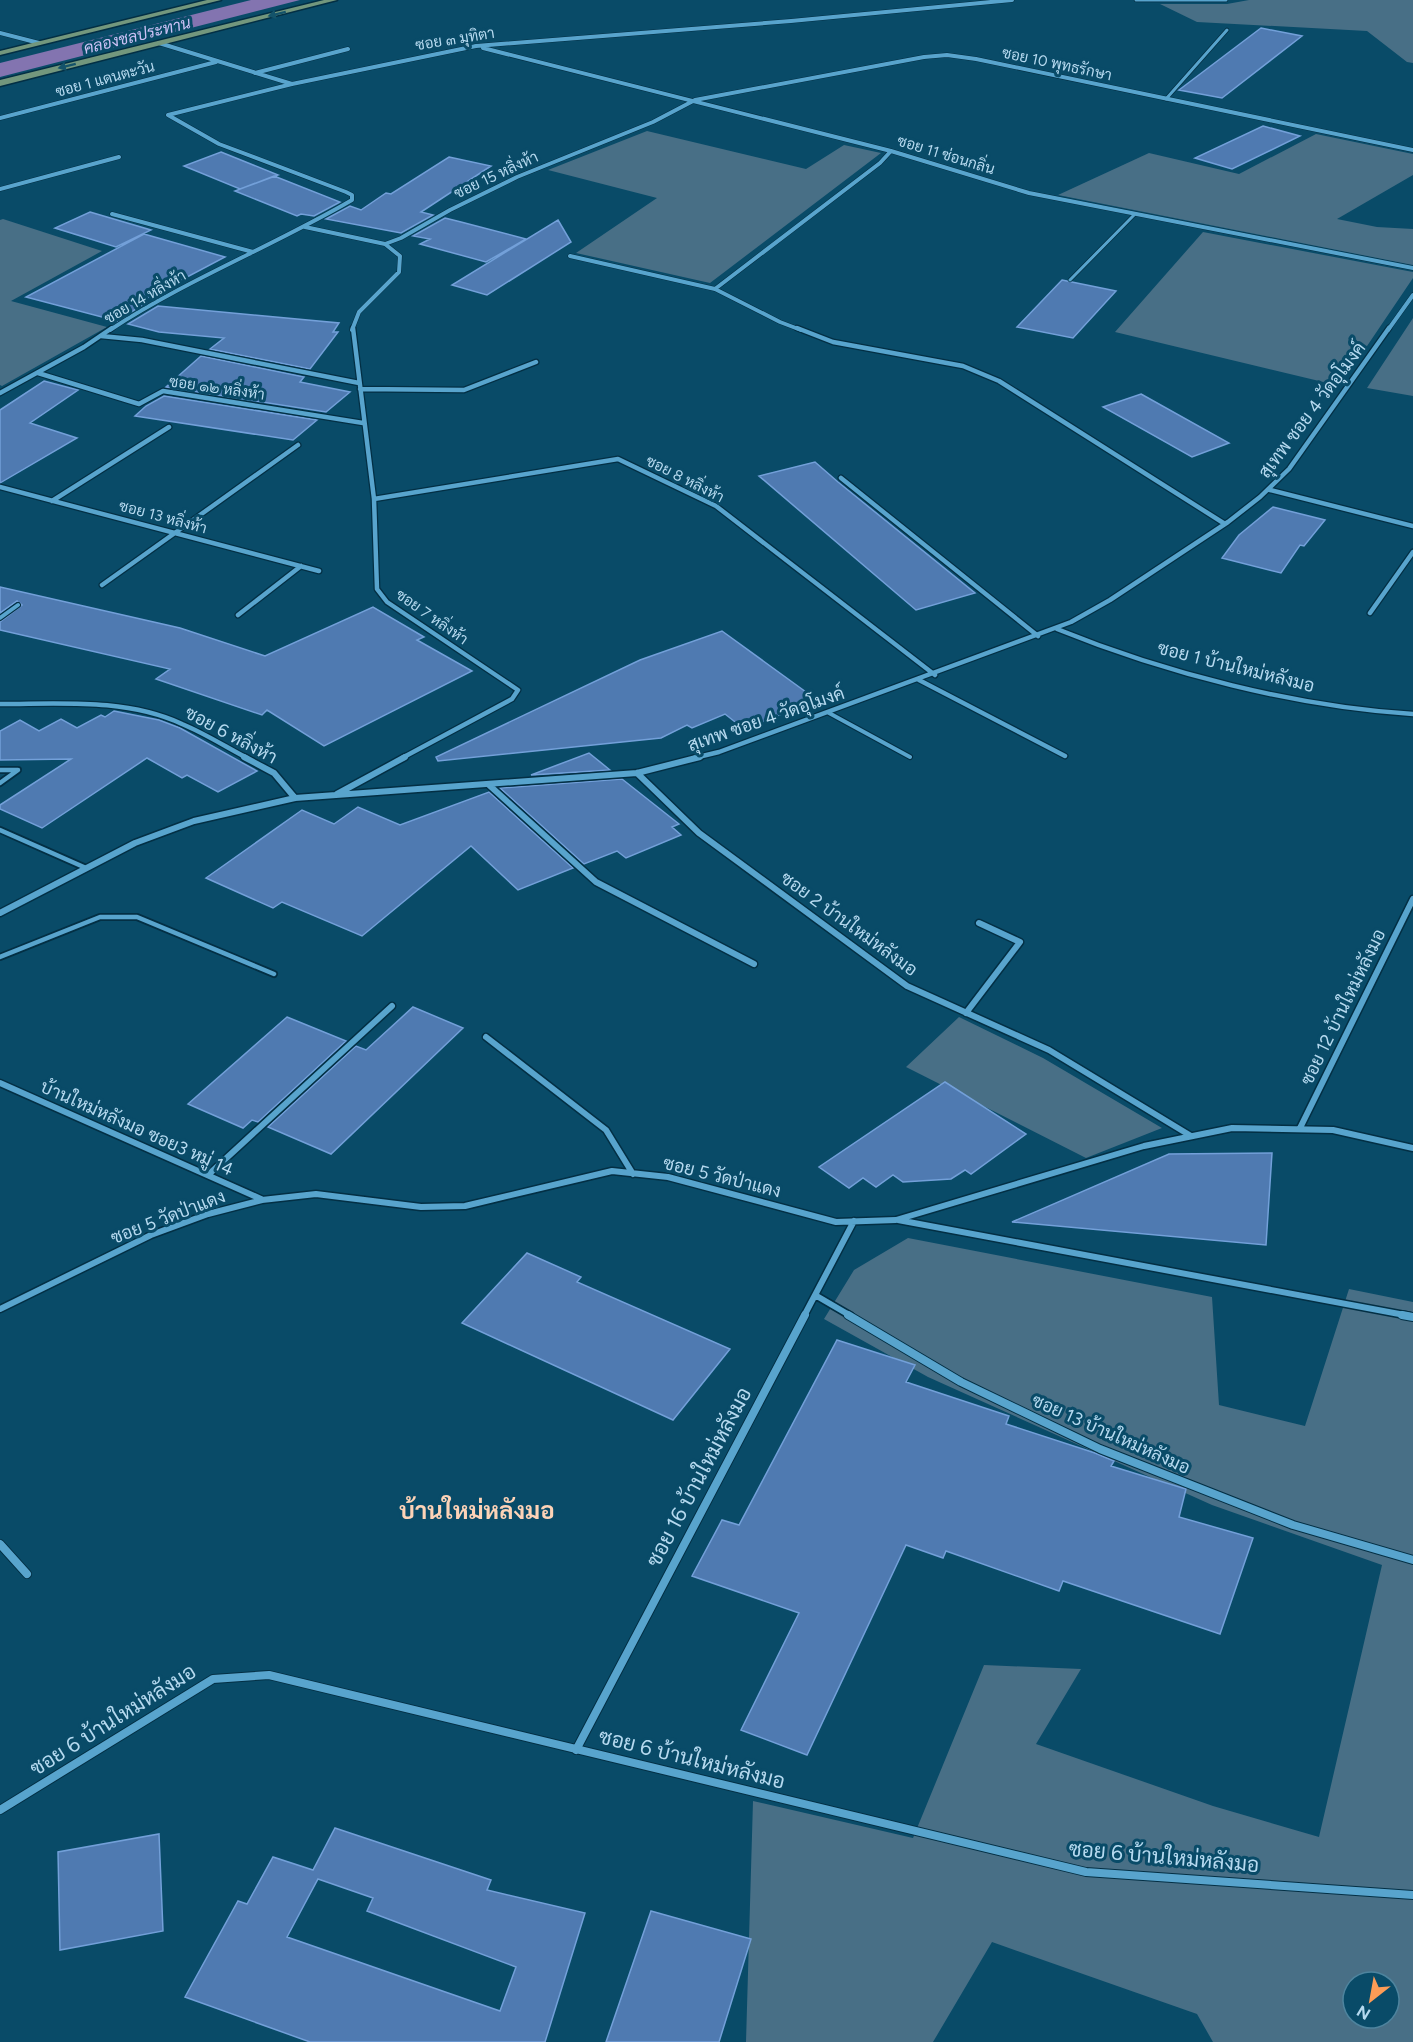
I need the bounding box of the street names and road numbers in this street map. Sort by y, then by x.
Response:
street label: ซอย ๓ มุทิตา [414,24,496,56]
street label: ซอย 10 พุทธรักษา [1000,44,1114,86]
street label: ซอย 1 แดนตะวัน [54,57,156,101]
street label: ซอย 11 ซ่อนกลิ่น [895,127,998,178]
street label: ซอย 15 หลิ่งห้า [449,143,541,202]
street label: ซอย 14 หลิ่งห้า [98,262,189,328]
street label: สุเทพ ซอย 4 วัดอุโมงค์ [1252,336,1371,483]
street label: ซอย ๑๒ หลิ่งห้า [168,367,267,404]
street label: ซอย 8 หลิ่งห้า [643,447,729,506]
street label: ซอย 13 หลิ่งห้า [117,491,210,537]
street label: ซอย 7 หลิ่งห้า [392,581,475,648]
street label: ซอย 1 บ้านใหม่หลังมอ [1155,635,1317,697]
street label: สุเทพ ซอย 4 วัดอุโมงค์ [684,680,848,757]
street label: ซอย 6 หลิ่งห้า [181,698,283,768]
street label: ซอย 2 บ้านใหม่หลังมอ [776,865,923,981]
street label: ซอย 12 บ้านใหม่หลังมอ [1294,924,1390,1089]
street label: บ้านใหม่หลังมอ ซอย3 หมู่ 14 [36,1074,238,1182]
street label: ซอย 5 วัดป่าแดง [661,1152,783,1202]
street label: ซอย 5 วัดป่าแดง [108,1185,228,1249]
street label: ซอย 16 บ้านใหม่หลังมอ [641,1383,756,1571]
street label: ซอย 13 บ้านใหม่หลังมอ [1028,1387,1194,1479]
street label: ซอย 6 บ้านใหม่หลังมอ [25,1658,200,1781]
street label: ซอย 6 บ้านใหม่หลังมอ [596,1723,788,1794]
street label: ซอย 6 บ้านใหม่หลังมอ [1068,1836,1260,1877]

